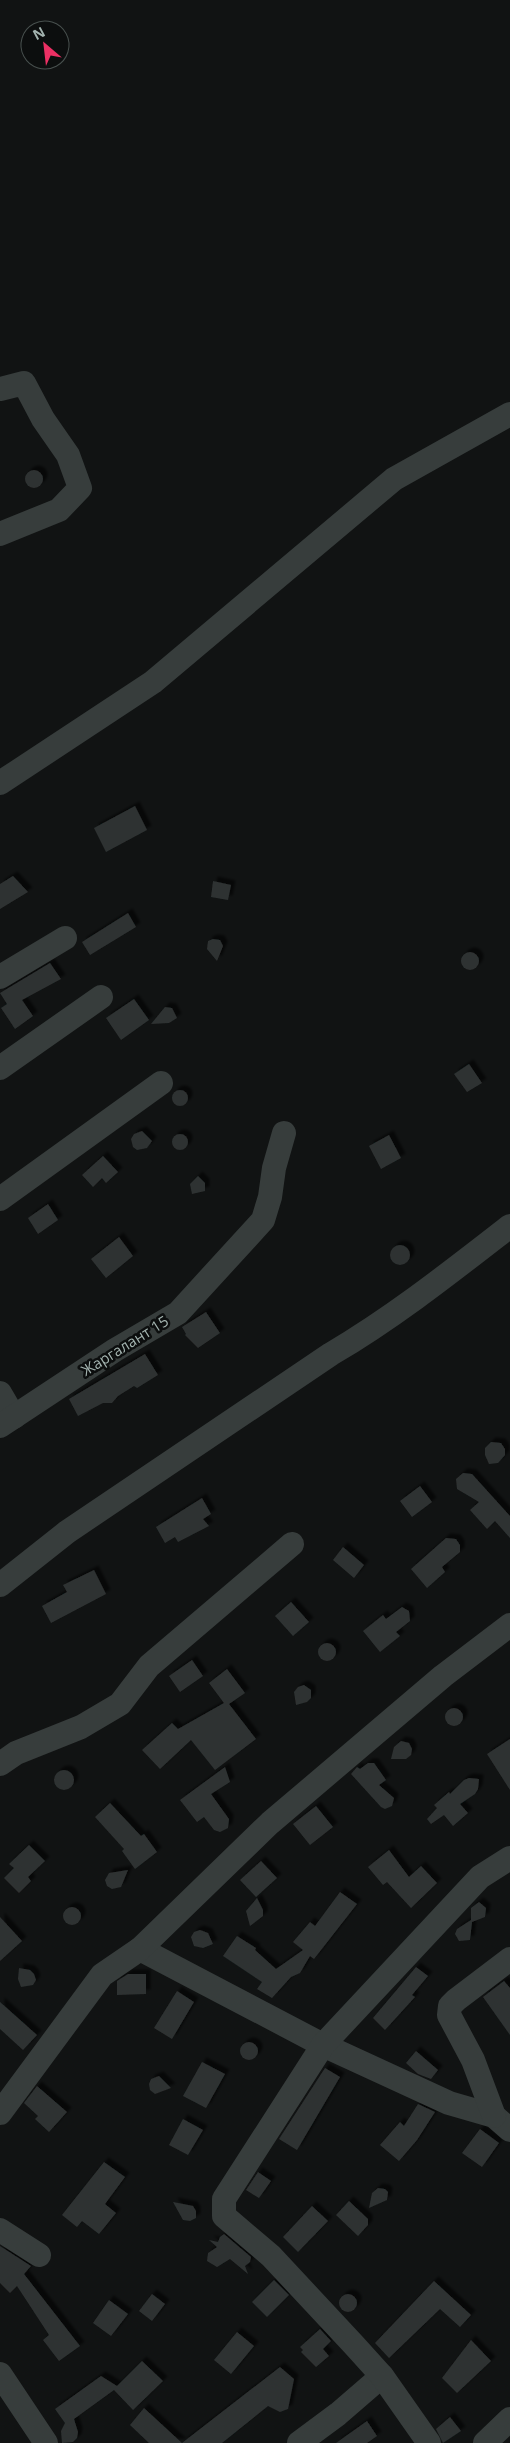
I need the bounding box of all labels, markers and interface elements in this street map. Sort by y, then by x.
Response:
north arrow [20,20,70,70]
text: N [29,22,48,44]
street label: Жаргалант 15 [77,1310,172,1380]

